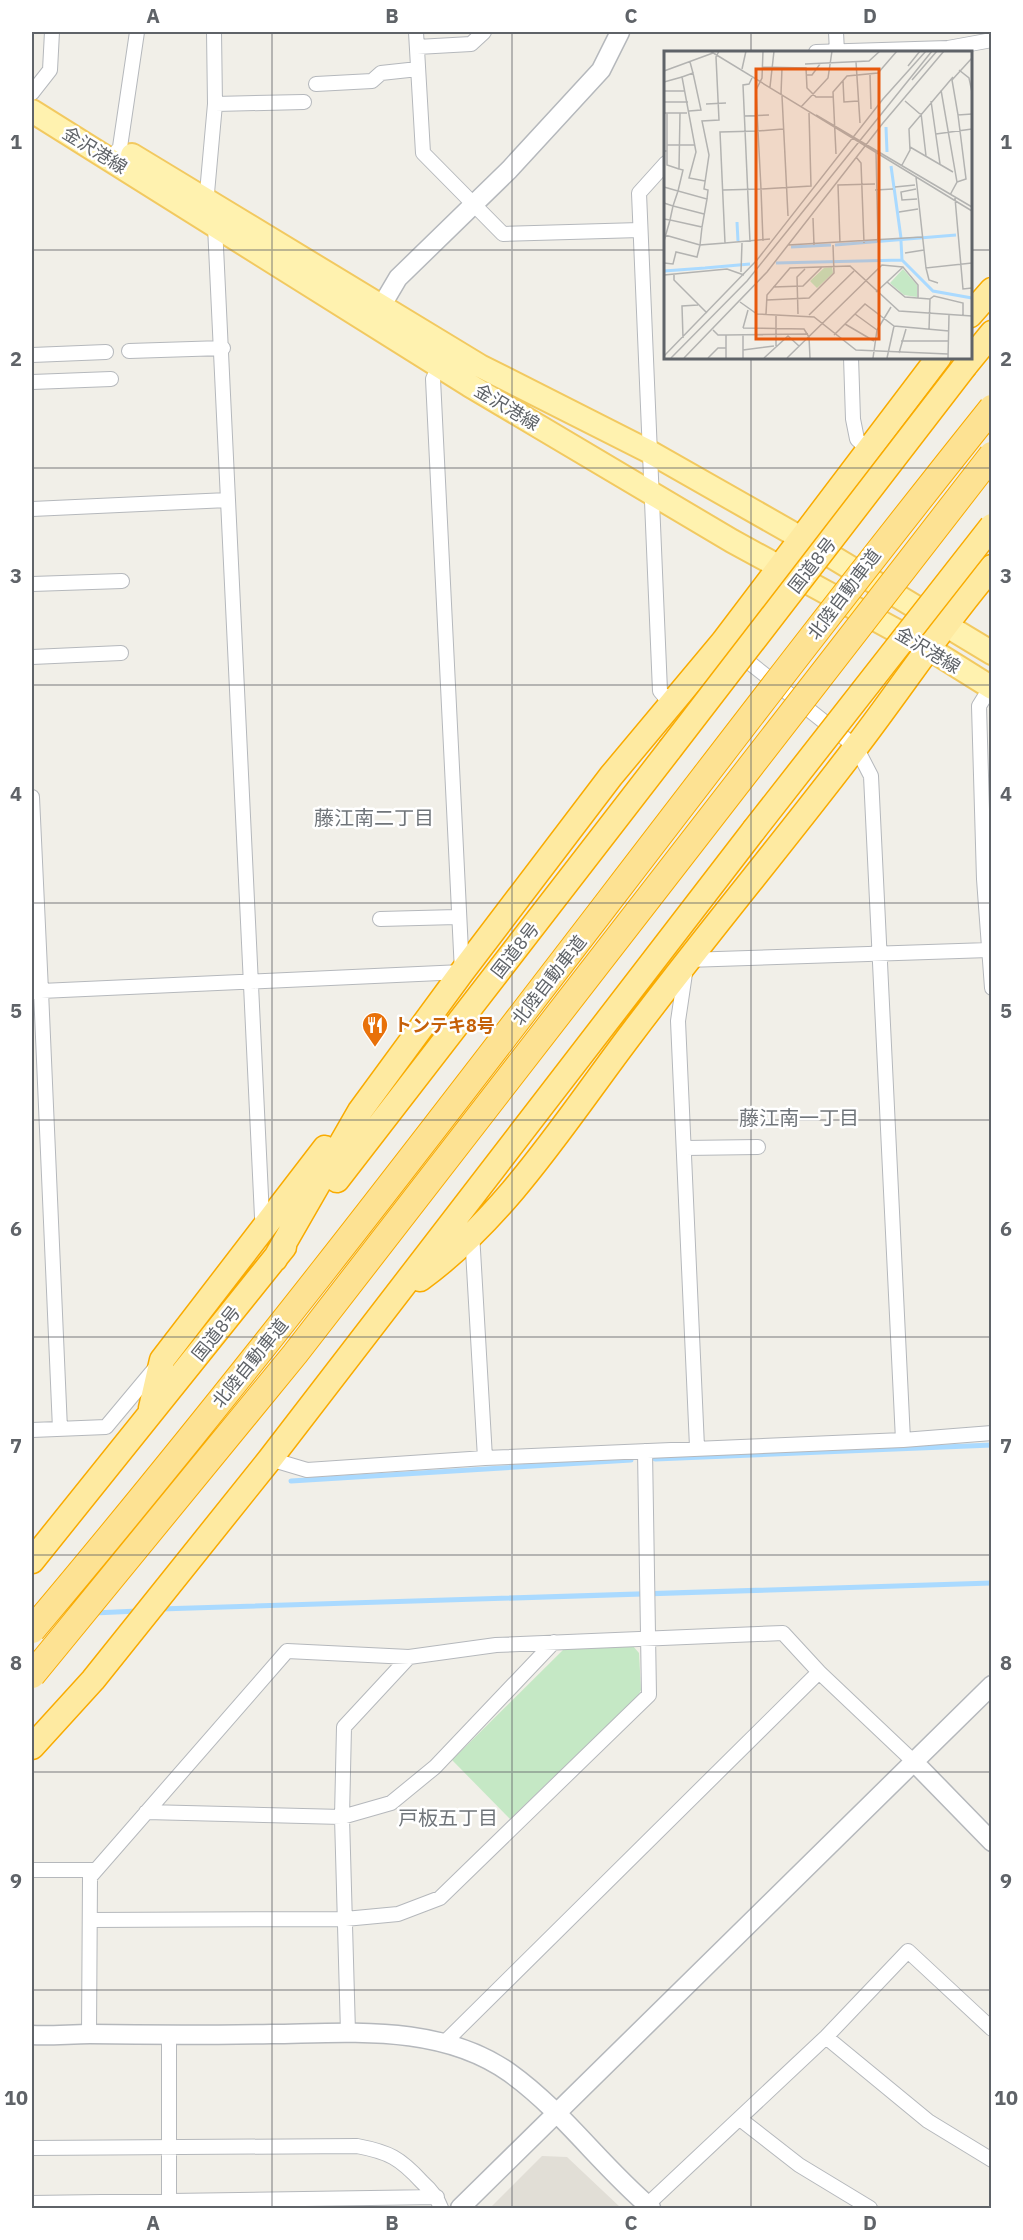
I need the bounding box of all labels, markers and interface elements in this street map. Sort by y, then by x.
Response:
text: A [146,2,160,29]
text: B [385,2,399,29]
text: C [624,2,638,29]
text: D [863,2,877,29]
inset map [664,51,972,358]
street label: 金沢港線 [58,121,132,179]
text: 1 [10,128,22,155]
text: 1 [1000,128,1012,155]
text: 2 [10,345,22,372]
text: 2 [1000,345,1012,372]
street label: 金沢港線 [470,379,544,435]
street label: 国道8号 [783,532,841,598]
street label: 北陸自動車道 [802,544,886,644]
text: 3 [10,562,22,589]
text: 3 [1000,562,1012,589]
street label: 金沢港線 [891,622,965,678]
text: 4 [10,780,22,807]
text: 4 [1000,780,1012,807]
district label: 藤江南二丁目 [314,804,434,831]
street label: 国道8号 [486,917,544,983]
street label: 北陸自動車道 [507,930,591,1030]
text: 5 [10,997,22,1024]
text: 5 [1000,997,1012,1024]
restaurant icon: トンテキ8号 [360,1010,390,1048]
place label: トンテキ8号 [394,1014,495,1037]
district label: 藤江南一丁目 [739,1104,859,1131]
text: 6 [10,1215,22,1242]
text: 6 [1000,1215,1012,1242]
street label: 国道8号 [187,1301,245,1365]
street label: 北陸自動車道 [207,1314,293,1412]
text: 7 [10,1432,22,1459]
text: 7 [1000,1432,1012,1459]
text: 8 [10,1649,22,1676]
text: 8 [1000,1649,1012,1676]
district label: 戸板五丁目 [398,1804,498,1831]
text: 9 [10,1867,22,1894]
text: 9 [1000,1867,1012,1894]
text: 10 [4,2084,28,2111]
text: 10 [994,2084,1018,2111]
text: A [146,2209,160,2236]
text: B [385,2209,399,2236]
text: C [624,2209,638,2236]
text: D [863,2209,877,2236]

